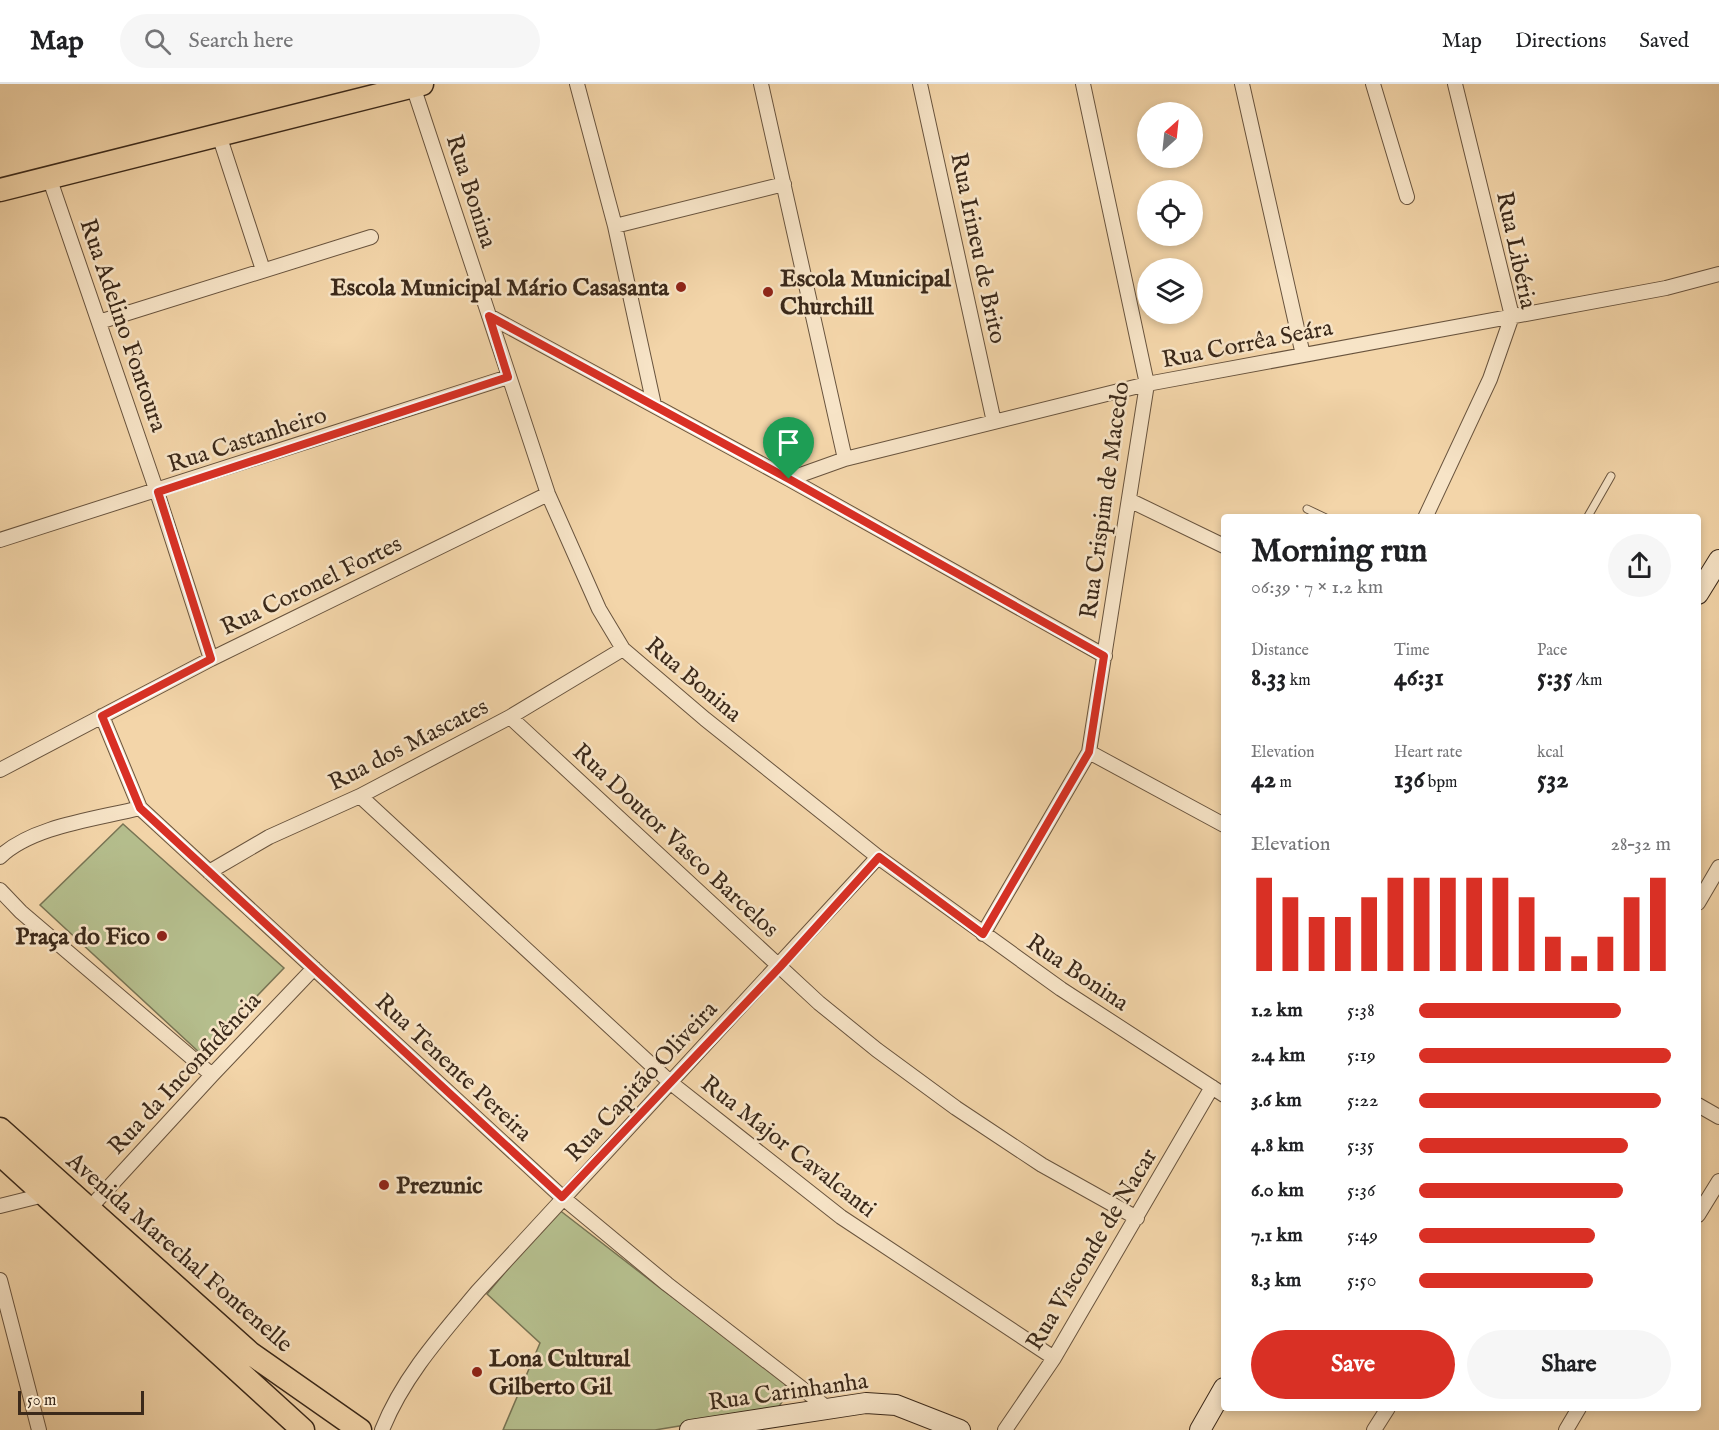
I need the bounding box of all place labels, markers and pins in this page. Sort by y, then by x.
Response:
place label: Escola Municipal Churchill [780,264,951,323]
place label: Escola Municipal Mário Casasanta [330,273,670,304]
marker: Escola Municipal Mário Casasanta [674,280,688,294]
marker: Escola Municipal Churchill [761,285,775,299]
pin [763,417,814,479]
place label: Praça do Fico [15,922,150,953]
marker: Praça do Fico [155,929,169,943]
place label: Prezunic [396,1171,483,1202]
marker: Prezunic [377,1178,391,1192]
place label: Lona Cultural Gilberto Gil [489,1344,631,1403]
marker: Lona Cultural Gilberto Gil [470,1365,484,1379]

